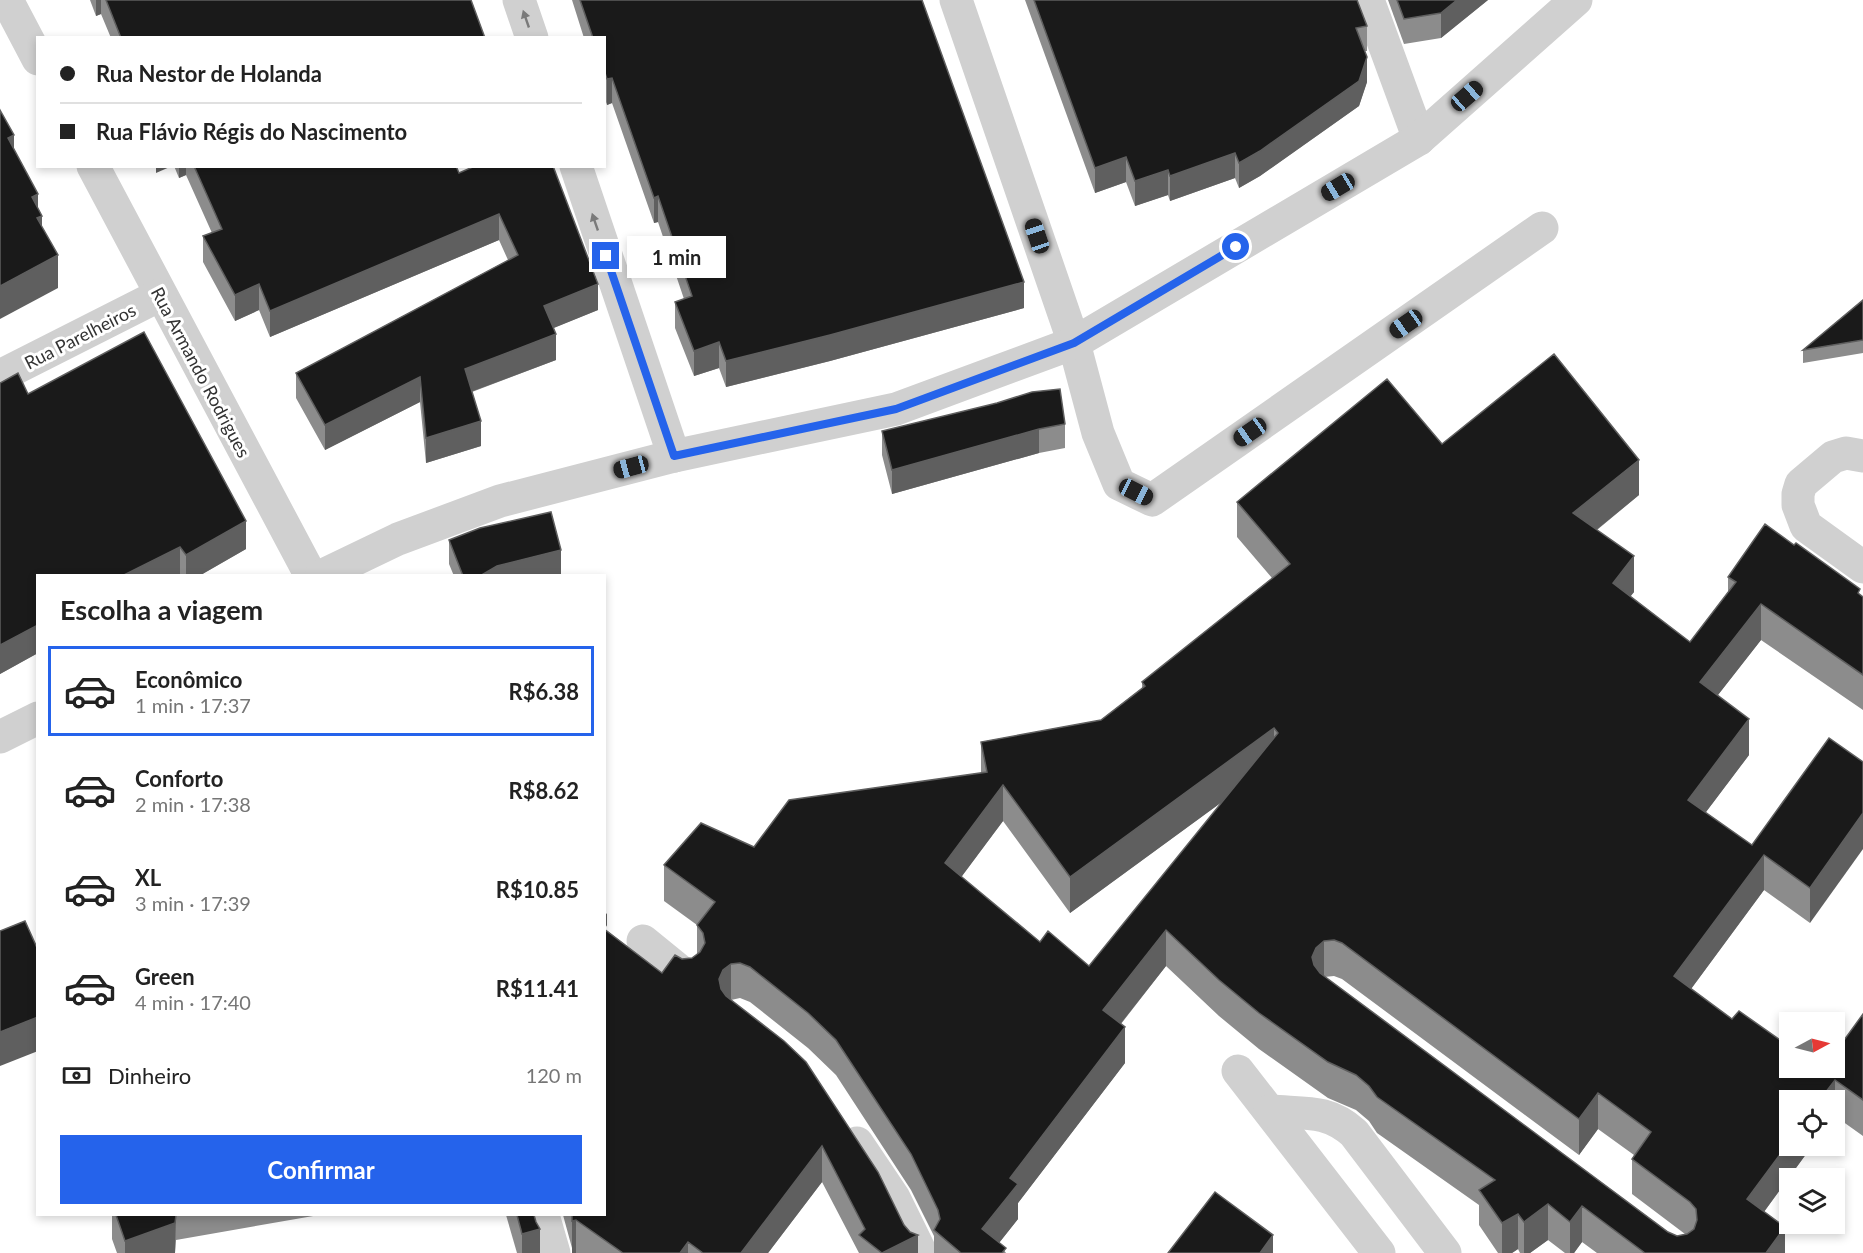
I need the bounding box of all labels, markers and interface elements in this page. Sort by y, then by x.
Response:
one-way arrow [520,10,530,28]
text: Rua Nestor de Holanda [96,60,322,87]
car [1448,77,1486,115]
text: Rua Flávio Régis do Nascimento [96,118,407,145]
car [1318,170,1358,204]
one-way arrow [589,213,599,231]
car [1023,216,1051,256]
route start [1222,233,1249,260]
callout: 1 min [627,235,726,277]
route end [592,242,619,269]
text: 1 min [652,245,701,269]
street label: Rua Armando Rodrigues [147,283,255,461]
street label: Rua Parelheiros [21,298,140,373]
car [1386,306,1426,342]
car [1230,414,1270,450]
car [611,454,651,480]
car [1116,476,1156,508]
text: Escolha a viagem [60,593,263,626]
icon: car [63,664,117,718]
text: Econômico [135,666,242,693]
text: R$6.38 [509,678,579,705]
text: 1 min · 17:37 [135,693,251,717]
icon: car [63,763,117,817]
text: Conforto [135,765,223,792]
text: R$8.62 [509,777,579,804]
text: 2 min · 17:38 [135,792,251,816]
icon: car [63,862,117,916]
text: XL [135,864,161,891]
text: R$10.85 [496,876,579,903]
text: 3 min · 17:39 [135,891,251,915]
icon: car [63,961,117,1015]
text: Green [135,963,195,990]
text: R$11.41 [496,975,579,1002]
text: 4 min · 17:40 [135,990,251,1014]
north arrow [1779,1012,1845,1078]
map controls [1779,1012,1845,1234]
icon: cash [60,1059,93,1092]
text: Dinheiro [108,1062,191,1089]
text: 120 m [526,1063,582,1087]
button: locate [1779,1090,1845,1156]
button: Confirmar [60,1135,582,1204]
button: layers [1779,1168,1845,1234]

